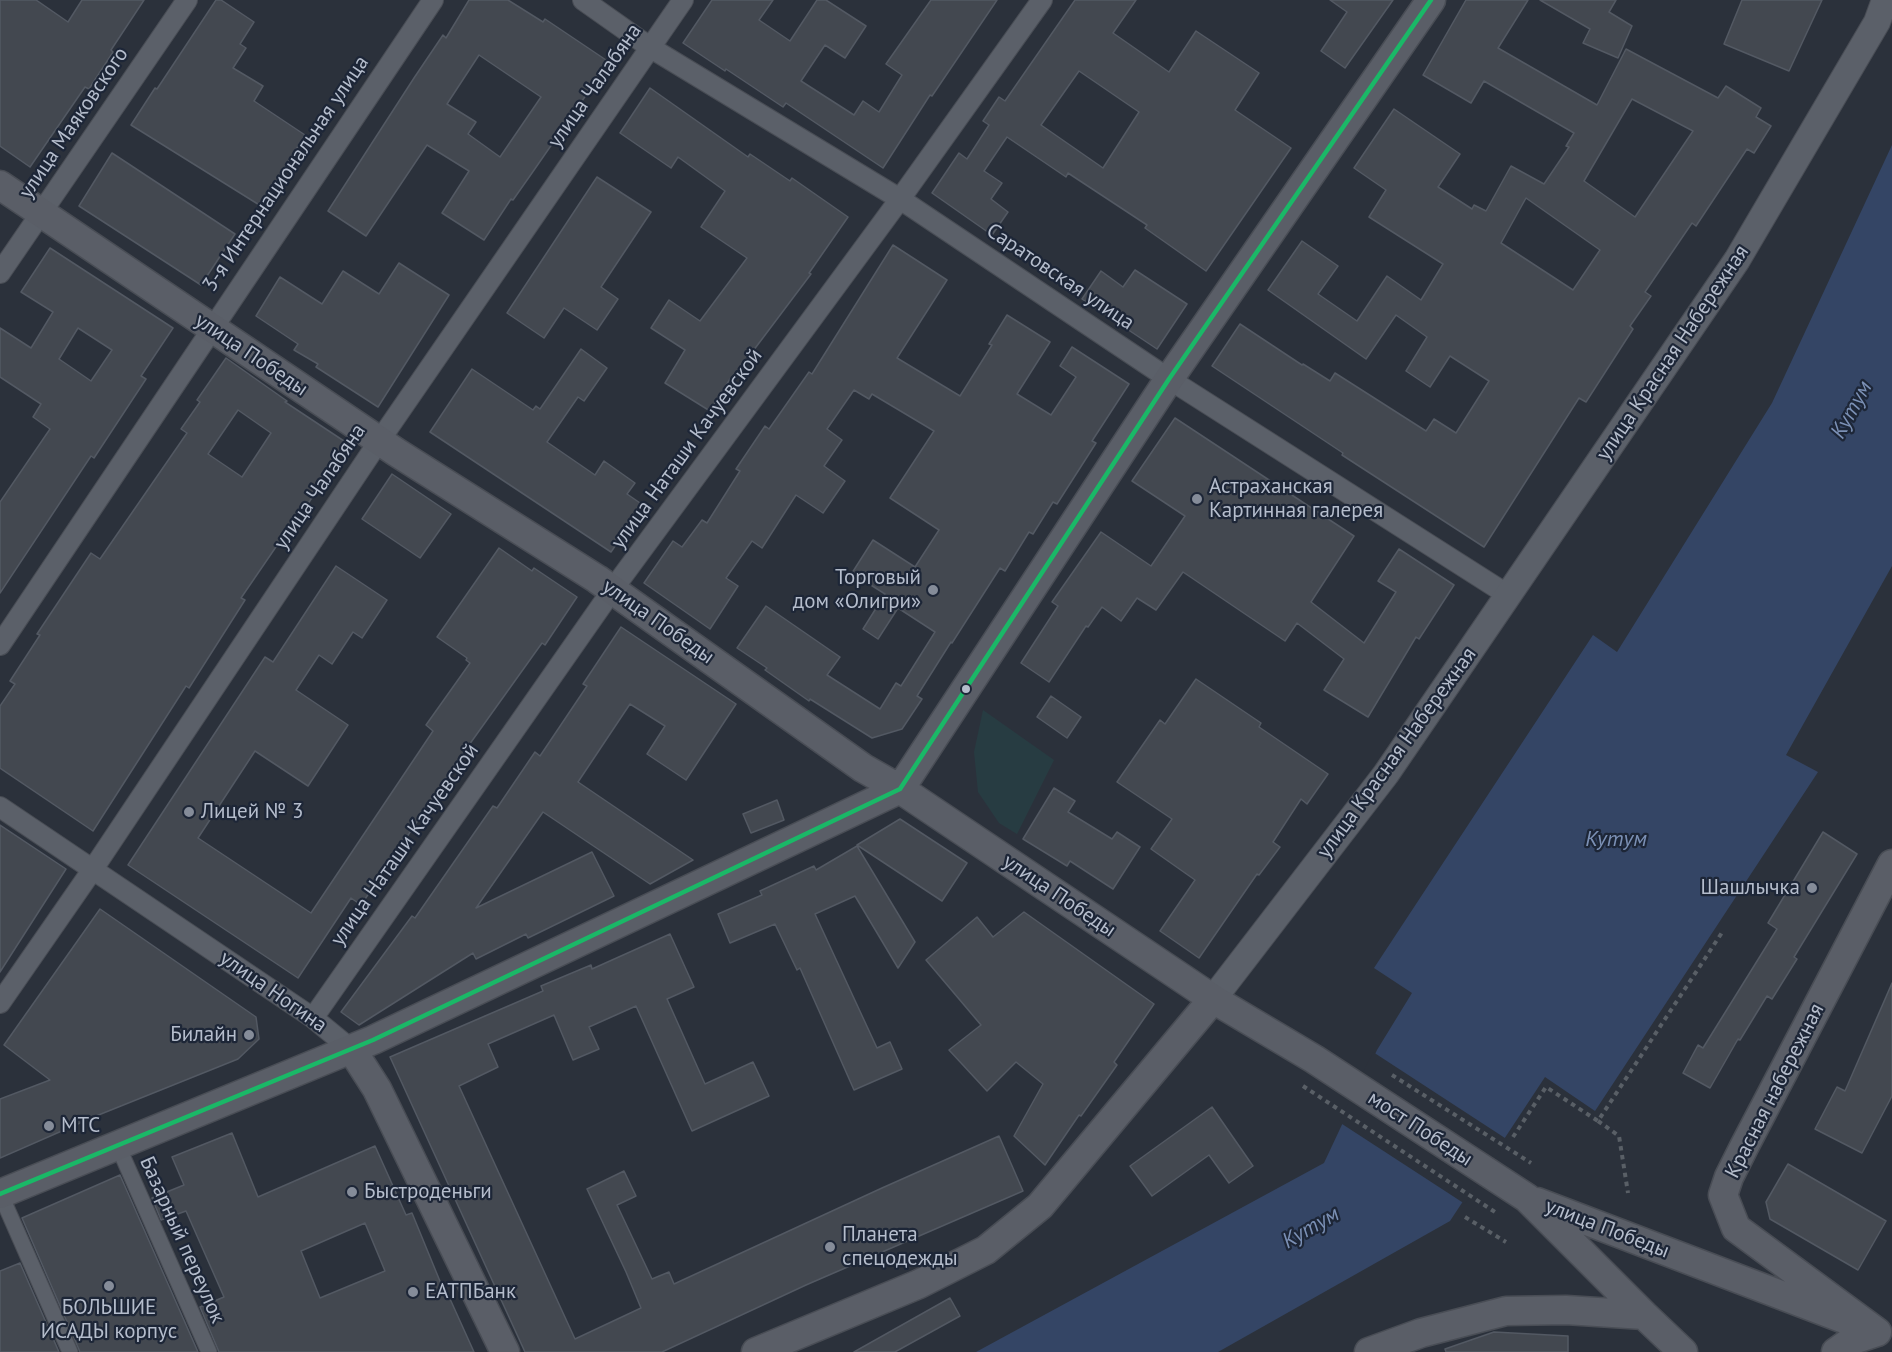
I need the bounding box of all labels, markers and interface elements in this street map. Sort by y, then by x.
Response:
street label: улица Чалабяна [543,19,647,153]
street label: улица Маяковского [14,43,134,203]
street label: 3-я Интернациональная улица [198,51,374,297]
street label: Саратовская улица [981,218,1139,336]
street label: улица Красная Набережная [1591,241,1755,465]
street label: улица Победы [190,308,312,402]
street label: улица Наташи Качуевской [606,344,768,554]
water label: Кутум [1826,377,1878,443]
street label: улица Чалабяна [269,419,371,555]
place label: Астраханская Картинная галерея [1209,474,1383,524]
marker: Астраханская Картинная галерея [1190,492,1204,506]
place label: Торговый дом «Олигри» [793,565,921,615]
street label: улица Победы [597,574,719,670]
marker: Торговый дом «Олигри» [926,583,940,597]
street label: улица Красная Набережная [1312,643,1482,863]
unlabelled marker [960,683,972,695]
street label: улица Наташи Качуевской [326,739,484,951]
place label: Лицей № 3 [201,799,303,825]
marker: Лицей № 3 [182,805,196,819]
water label: Кутум [1585,827,1647,853]
street label: улица Победы [998,849,1120,943]
place label: Шашлычка [1701,875,1800,901]
marker: Шашлычка [1805,881,1819,895]
street label: улица Ногина [214,946,332,1038]
street label: Красная набережная [1720,999,1830,1183]
place label: Билайн [170,1022,237,1048]
marker: Билайн [242,1028,256,1042]
street label: мост Победы [1363,1086,1477,1172]
place label: МТС [61,1113,100,1139]
marker: МТС [42,1119,56,1133]
street label: Базарный переулок [134,1153,230,1327]
place label: Быстроденьги [364,1179,492,1205]
marker: Быстроденьги [345,1185,359,1199]
street label: улица Победы [1541,1194,1673,1264]
water label: Кутум [1278,1201,1344,1255]
place label: Планета спецодежды [842,1222,958,1272]
marker: Планета спецодежды [823,1240,837,1254]
marker: БОЛЬШИЕ ИСАДЫ корпус [102,1279,116,1293]
place label: ЕАТПБанк [425,1279,516,1305]
marker: ЕАТПБанк [406,1285,420,1299]
place label: БОЛЬШИЕ ИСАДЫ корпус [41,1295,177,1345]

